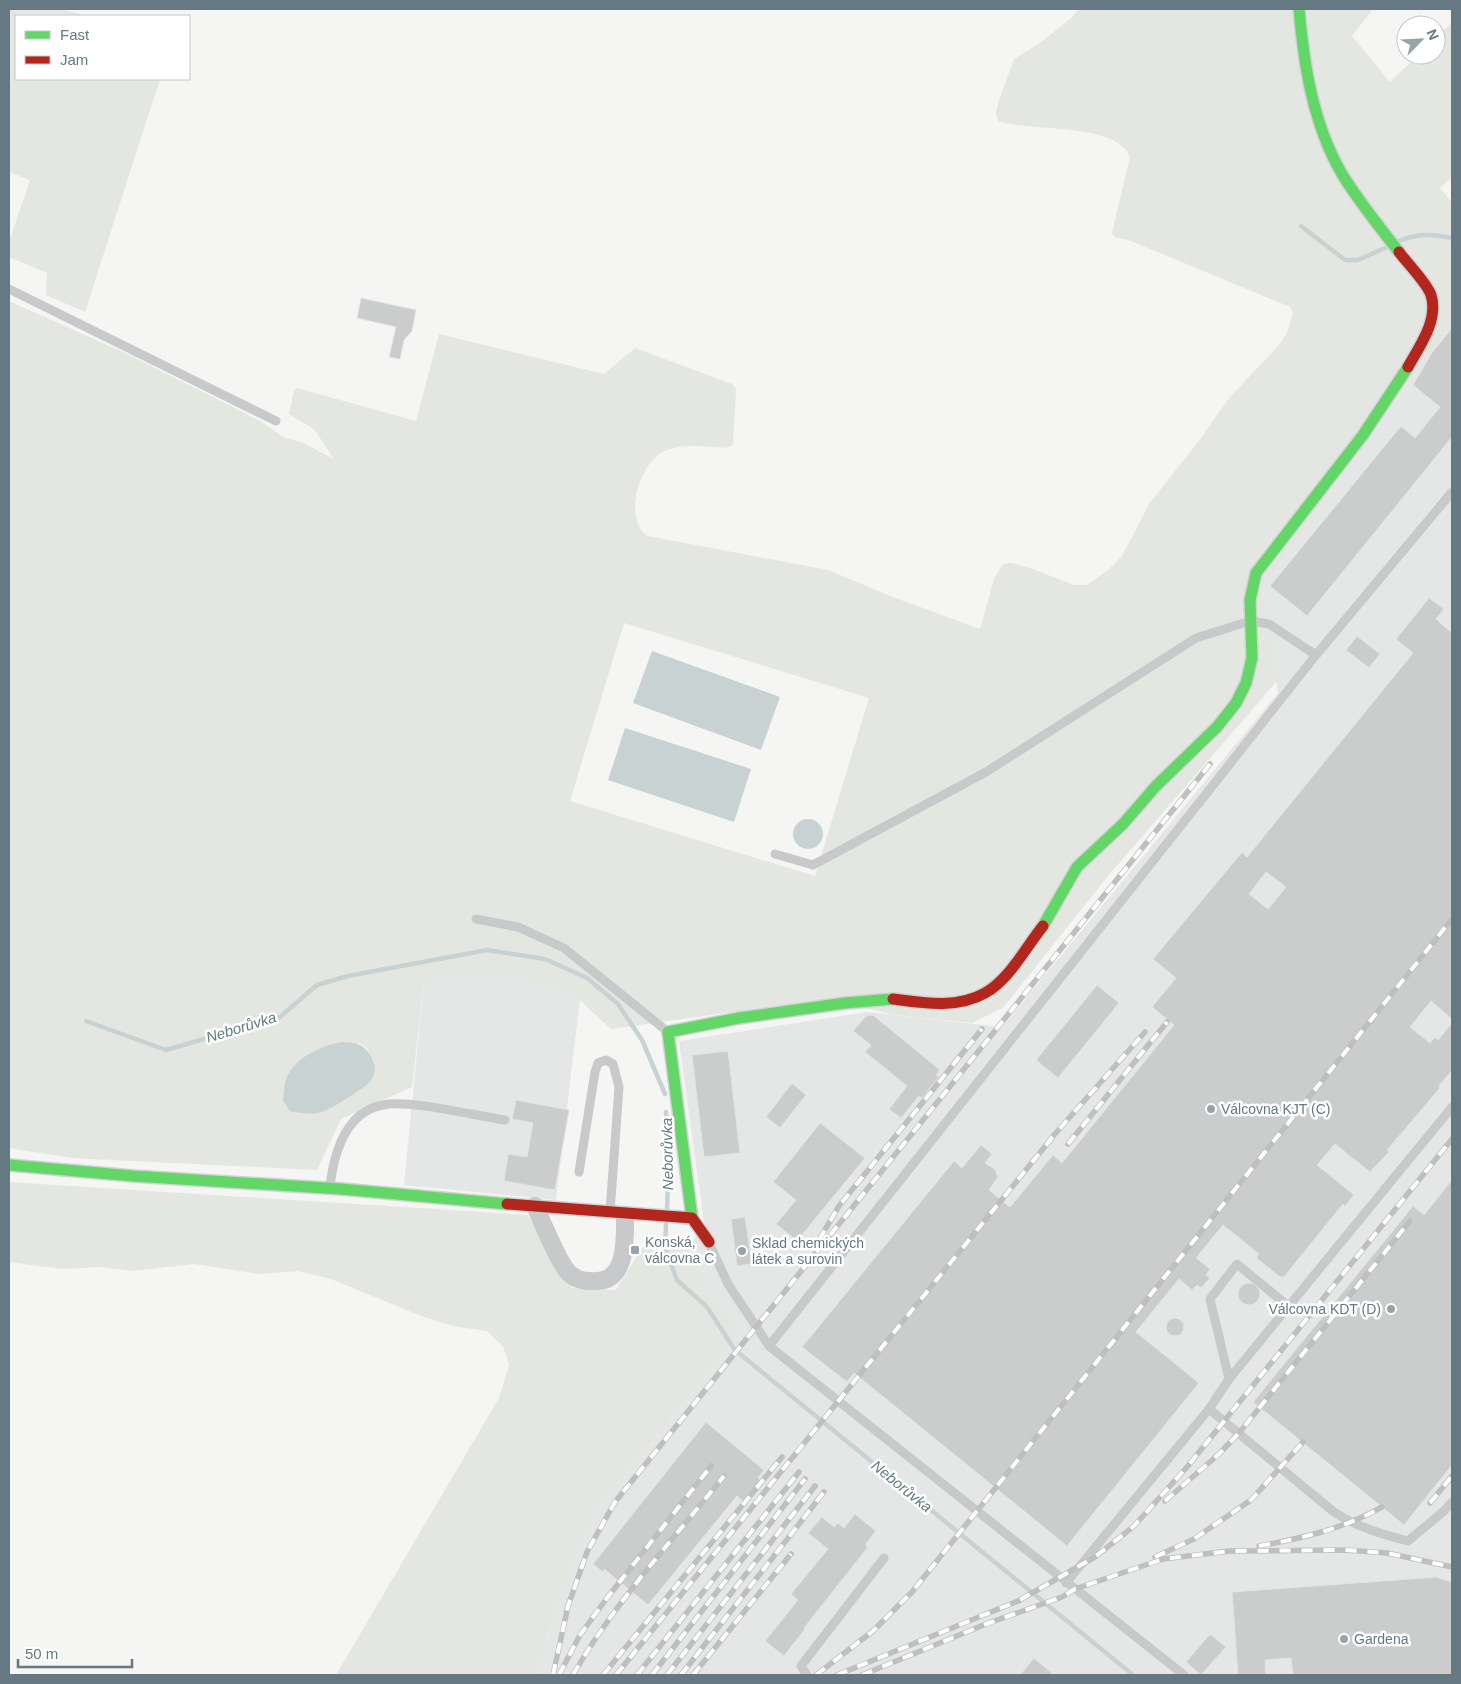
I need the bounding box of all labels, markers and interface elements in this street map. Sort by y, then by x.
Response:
legend [15,15,190,80]
north arrow [1396,15,1446,65]
text: Fast [60,26,90,43]
text: N [1424,27,1442,43]
text: Jam [60,51,88,68]
water label: Neborůvka [204,1008,278,1046]
place label: Válcovna KJT (C) [1221,1101,1330,1117]
marker: Válcovna KJT (C) [1205,1103,1217,1115]
water label: Neborůvka [658,1118,676,1190]
place label: Konská, válcovna C [645,1234,714,1266]
place label: Sklad chemických látek a surovin [752,1235,864,1267]
marker: Konská, válcovna C [629,1244,641,1256]
marker: Sklad chemických látek a surovin [736,1245,748,1257]
place label: Válcovna KDT (D) [1268,1301,1381,1317]
marker: Válcovna KDT (D) [1385,1303,1397,1315]
water label: Neborůvka [868,1457,936,1515]
place label: Gardena [1354,1631,1409,1647]
marker: Gardena [1338,1633,1350,1645]
scale bar [18,1636,131,1668]
text: 50 m [25,1645,58,1662]

